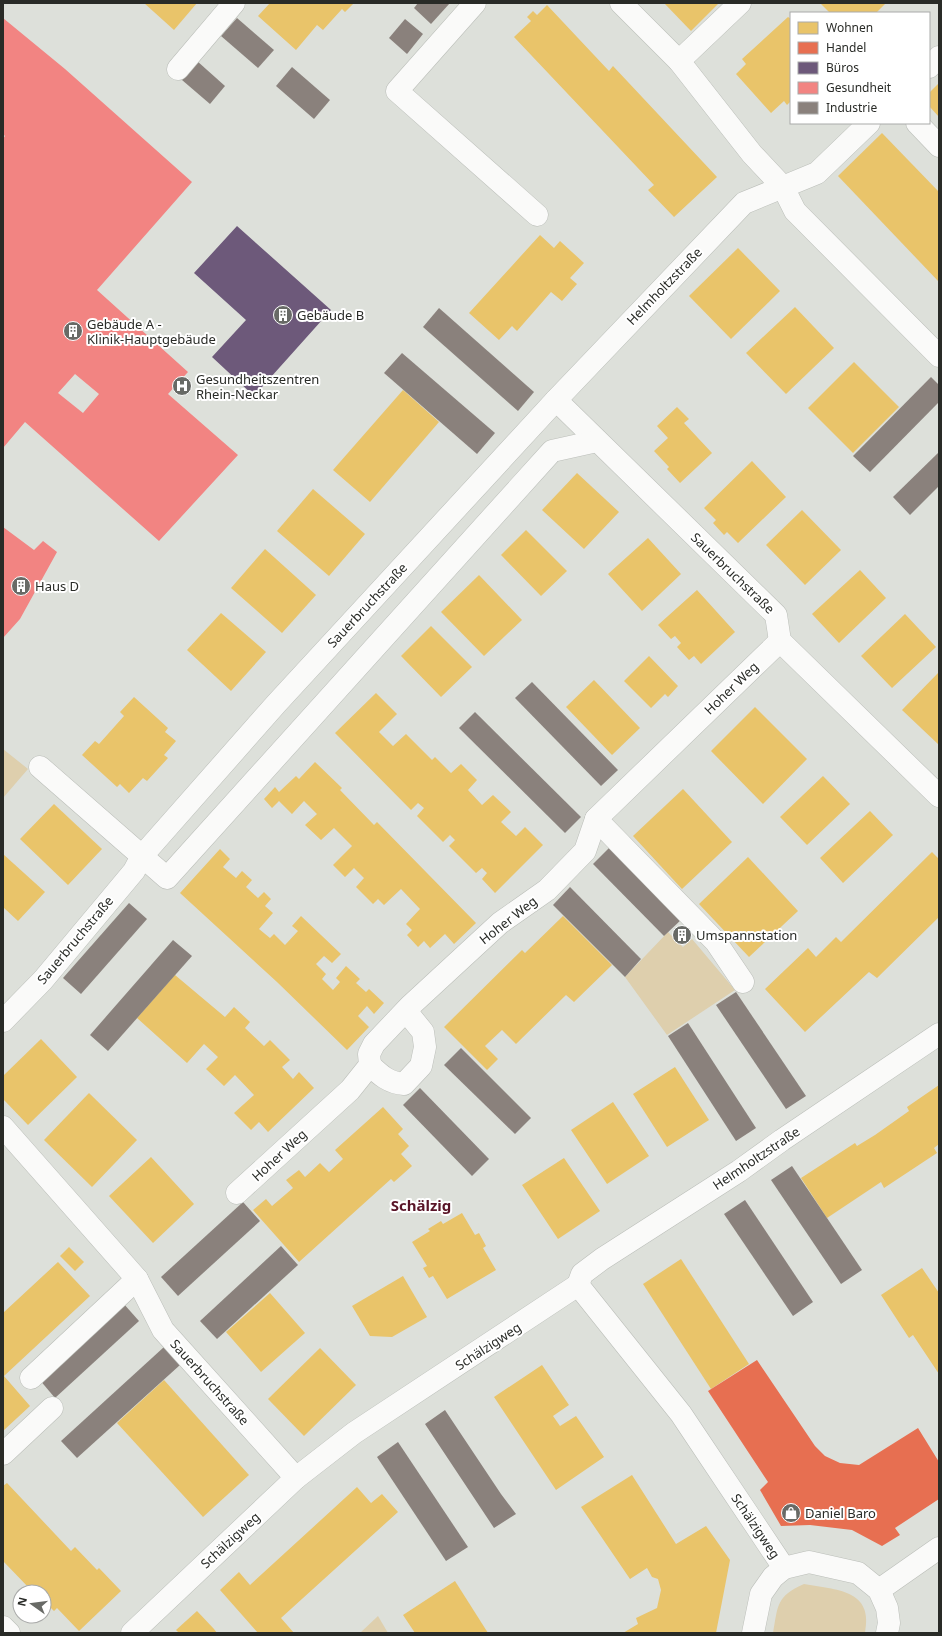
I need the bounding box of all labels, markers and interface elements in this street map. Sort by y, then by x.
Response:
legend [790,12,930,124]
text: Wohnen [826,19,873,36]
text: Handel [826,39,866,56]
text: Büros [826,59,859,76]
text: Gesundheit [826,79,892,96]
text: Industrie [826,99,877,116]
street label: Helmholtzstraße [622,243,706,329]
building icon: Gebäude B [272,304,294,326]
place label: Gebäude B [297,306,364,324]
place label: Gebäude A - Klinik-Hauptgebäude [87,315,216,348]
building icon: Gebäude A - Klinik-Hauptgebäude [62,320,84,342]
place label: Gesundheitszentren Rhein-Neckar [196,370,319,403]
hospital icon: Gesundheitszentren Rhein-Neckar [171,375,193,397]
street label: Sauerbruchstraße [687,528,779,618]
street label: Sauerbruchstraße [323,559,411,651]
building icon: Haus D [10,575,32,597]
place label: Haus D [35,577,79,595]
street label: Hoher Weg [700,658,762,718]
street label: Sauerbruchstraße [33,892,117,988]
street label: Hoher Weg [475,892,541,948]
building icon: Umspannstation [671,924,693,946]
place label: Umspannstation [696,926,797,944]
street label: Helmholtzstraße [709,1122,803,1194]
street label: Hoher Weg [248,1125,310,1185]
district label: Schälzig [391,1195,451,1215]
street label: Schälzigweg [452,1318,524,1374]
street label: Sauerbruchstraße [167,1335,253,1429]
street label: Schälzigweg [728,1490,784,1562]
shop icon: Daniel Baro [780,1502,802,1524]
place label: Daniel Baro [805,1504,876,1522]
street label: Schälzigweg [196,1508,264,1572]
north arrow [12,1584,52,1624]
text: N [13,1595,30,1608]

